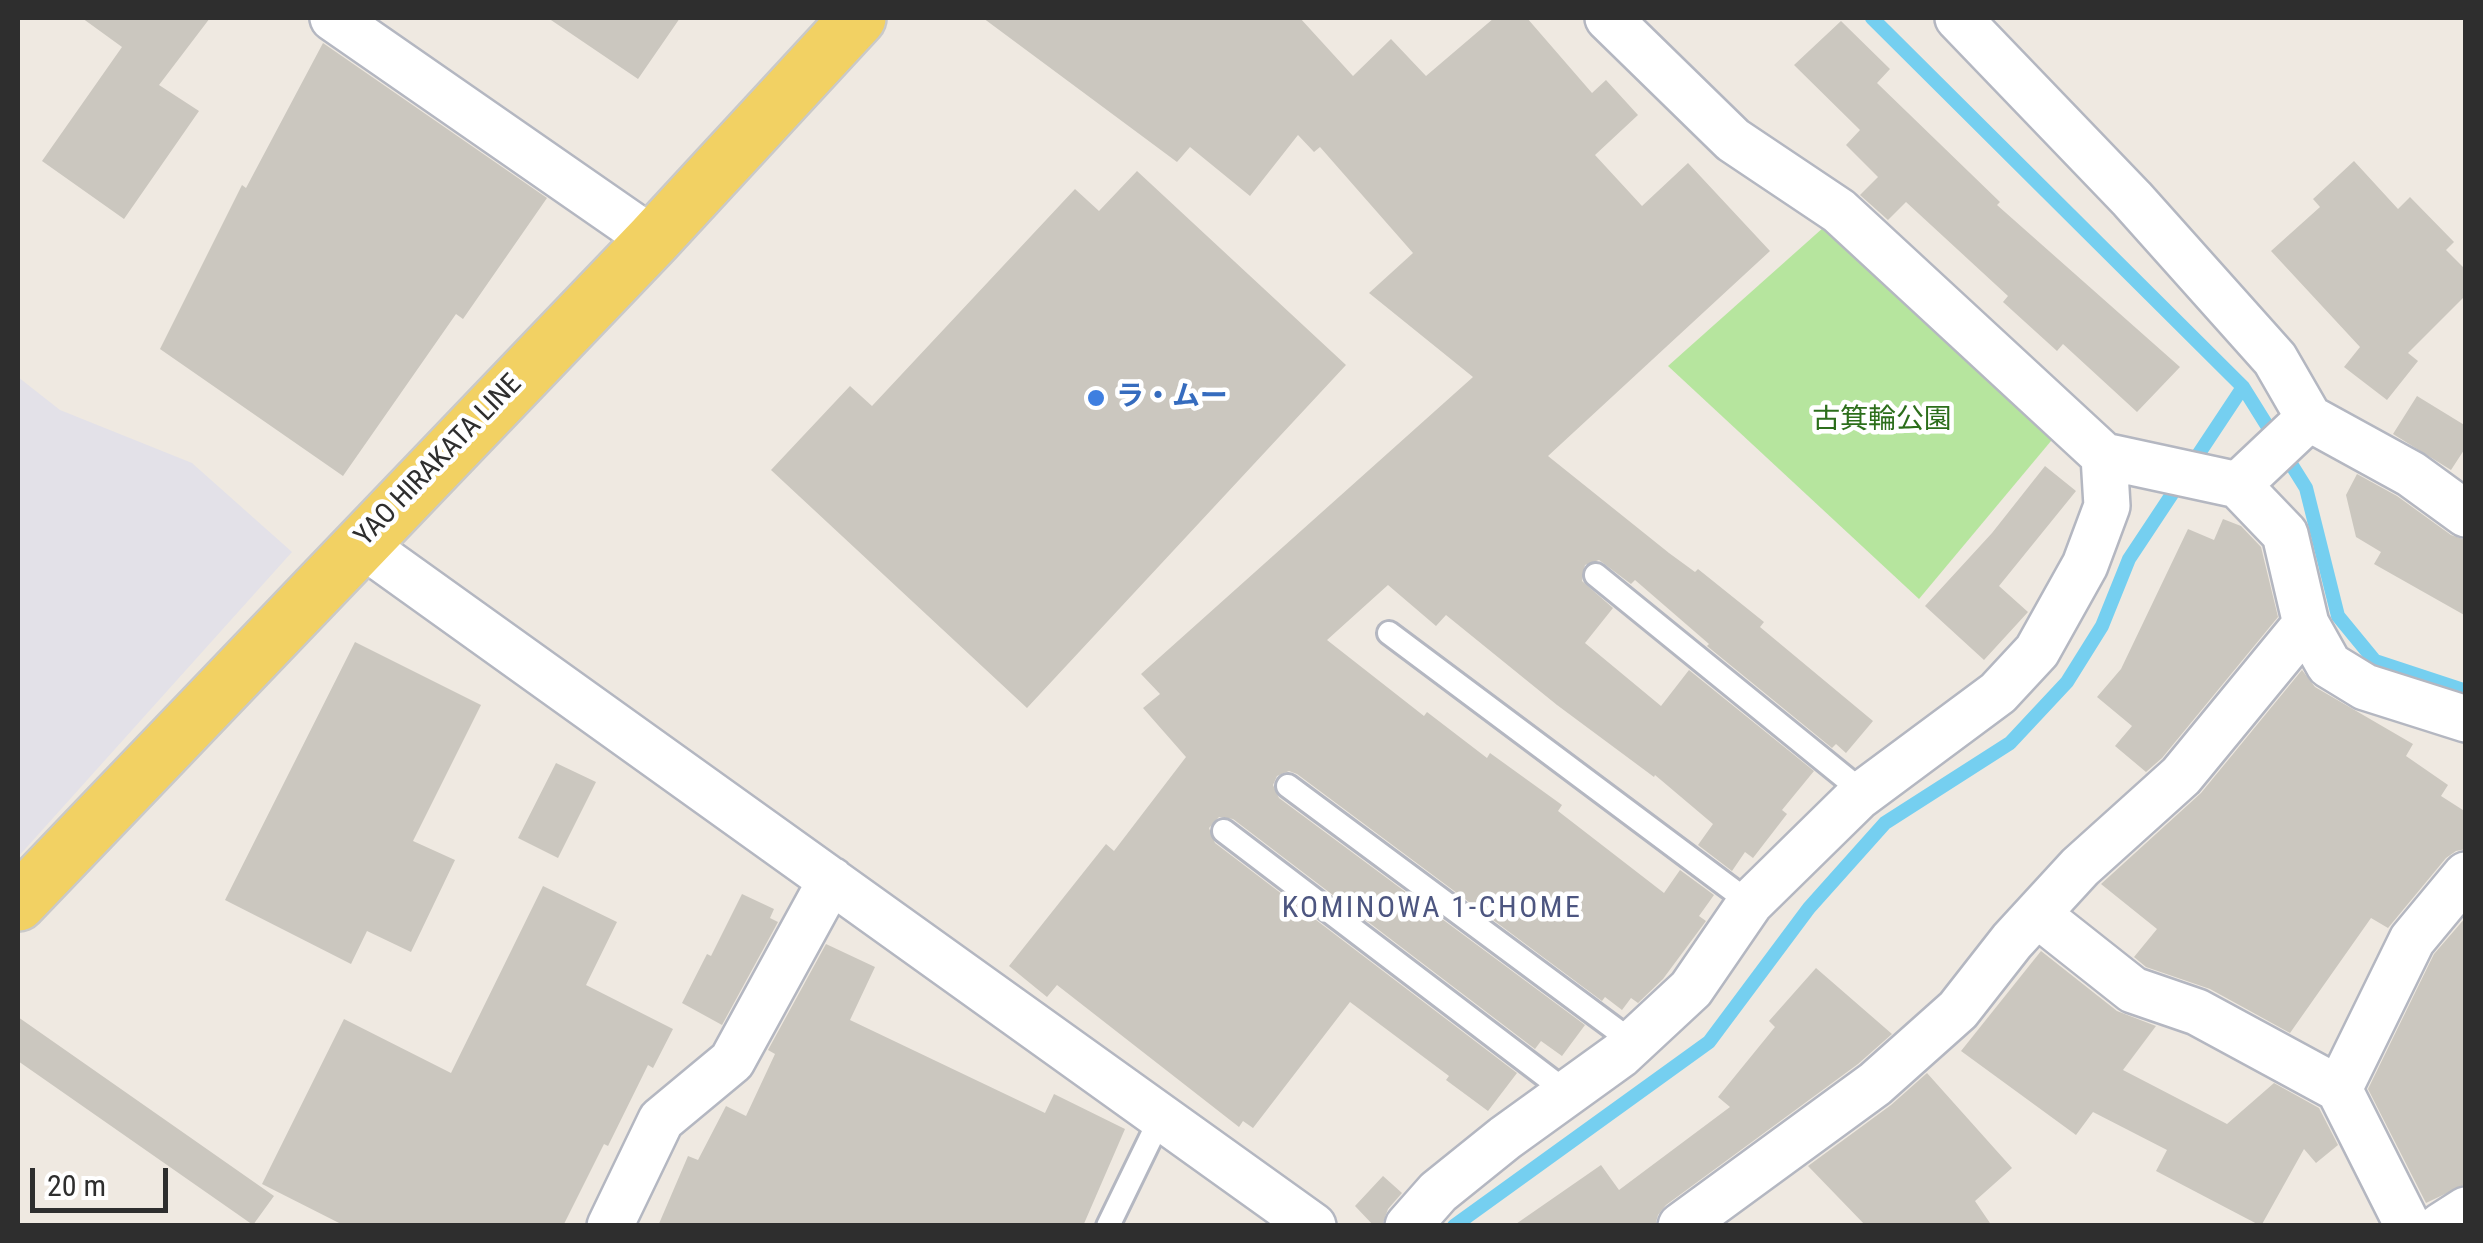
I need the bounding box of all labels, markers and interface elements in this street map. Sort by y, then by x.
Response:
street label: YAO HIRAKATA LINE [349,368,529,554]
place label: ラ・ムー [1116,381,1228,415]
marker: ラ・ムー [1085,387,1107,409]
park label: 古箕輪公園 [1812,404,1952,438]
district label: KOMINOWA 1-CHOME [1282,891,1582,927]
scale bar [35,1148,172,1210]
text: 20 m [47,1168,106,1203]

